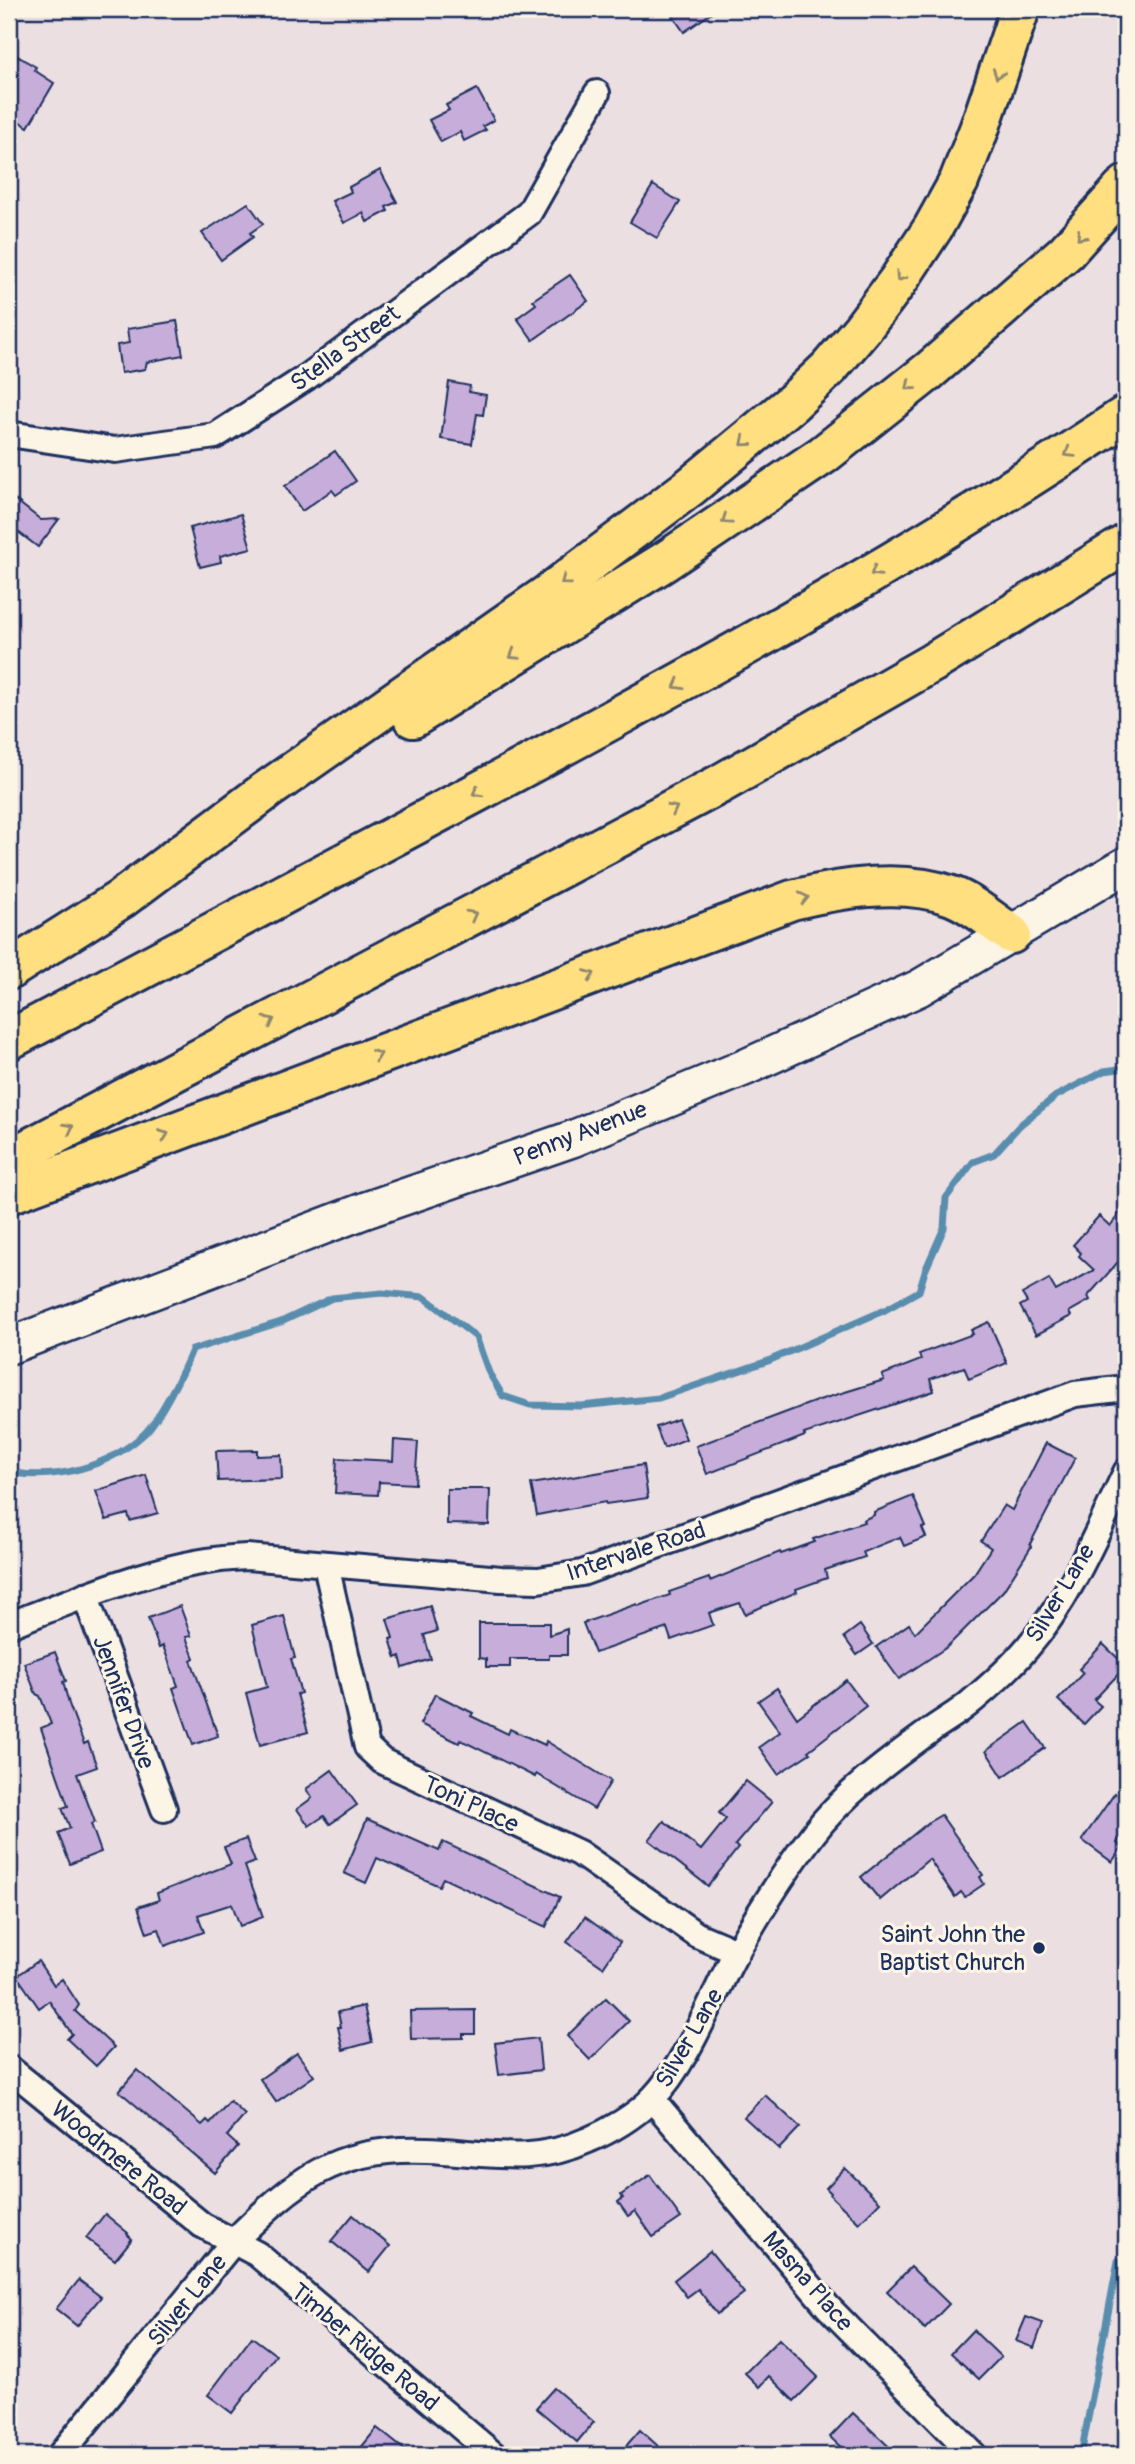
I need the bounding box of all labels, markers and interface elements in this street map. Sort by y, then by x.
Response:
one-way arrow [993,67,1007,79]
one-way arrow [1076,228,1089,241]
one-way arrow [895,270,908,283]
street label: Stella Street [285,299,406,398]
one-way arrow [905,378,918,390]
one-way arrow [740,434,752,447]
one-way arrow [1064,444,1077,457]
one-way arrow [721,512,734,524]
one-way arrow [870,563,883,576]
one-way arrow [560,573,573,586]
one-way arrow [508,647,521,660]
one-way arrow [673,677,685,690]
one-way arrow [472,784,484,797]
one-way arrow [666,804,678,817]
one-way arrow [798,891,810,906]
one-way arrow [464,910,477,923]
one-way arrow [584,969,596,983]
one-way arrow [263,1016,276,1030]
one-way arrow [371,1050,383,1064]
street label: Penny Avenue [509,1095,651,1172]
one-way arrow [62,1122,74,1136]
one-way arrow [158,1130,170,1144]
street label: Intervale Road [563,1515,709,1588]
street label: Silver Lane [1020,1539,1101,1648]
street label: Jennifer Drive [86,1632,161,1773]
street label: Toni Place [418,1770,523,1839]
place label: Saint John the Baptist Church [879,1920,1025,1977]
marker: Saint John the Baptist Church [1031,1940,1047,1956]
street label: Silver Lane [649,1983,730,2093]
street label: Woodmere Road [45,2095,192,2222]
street label: Masna Place [756,2225,859,2337]
street label: Silver Lane [142,2248,233,2352]
street label: Timber Ridge Road [285,2277,445,2418]

